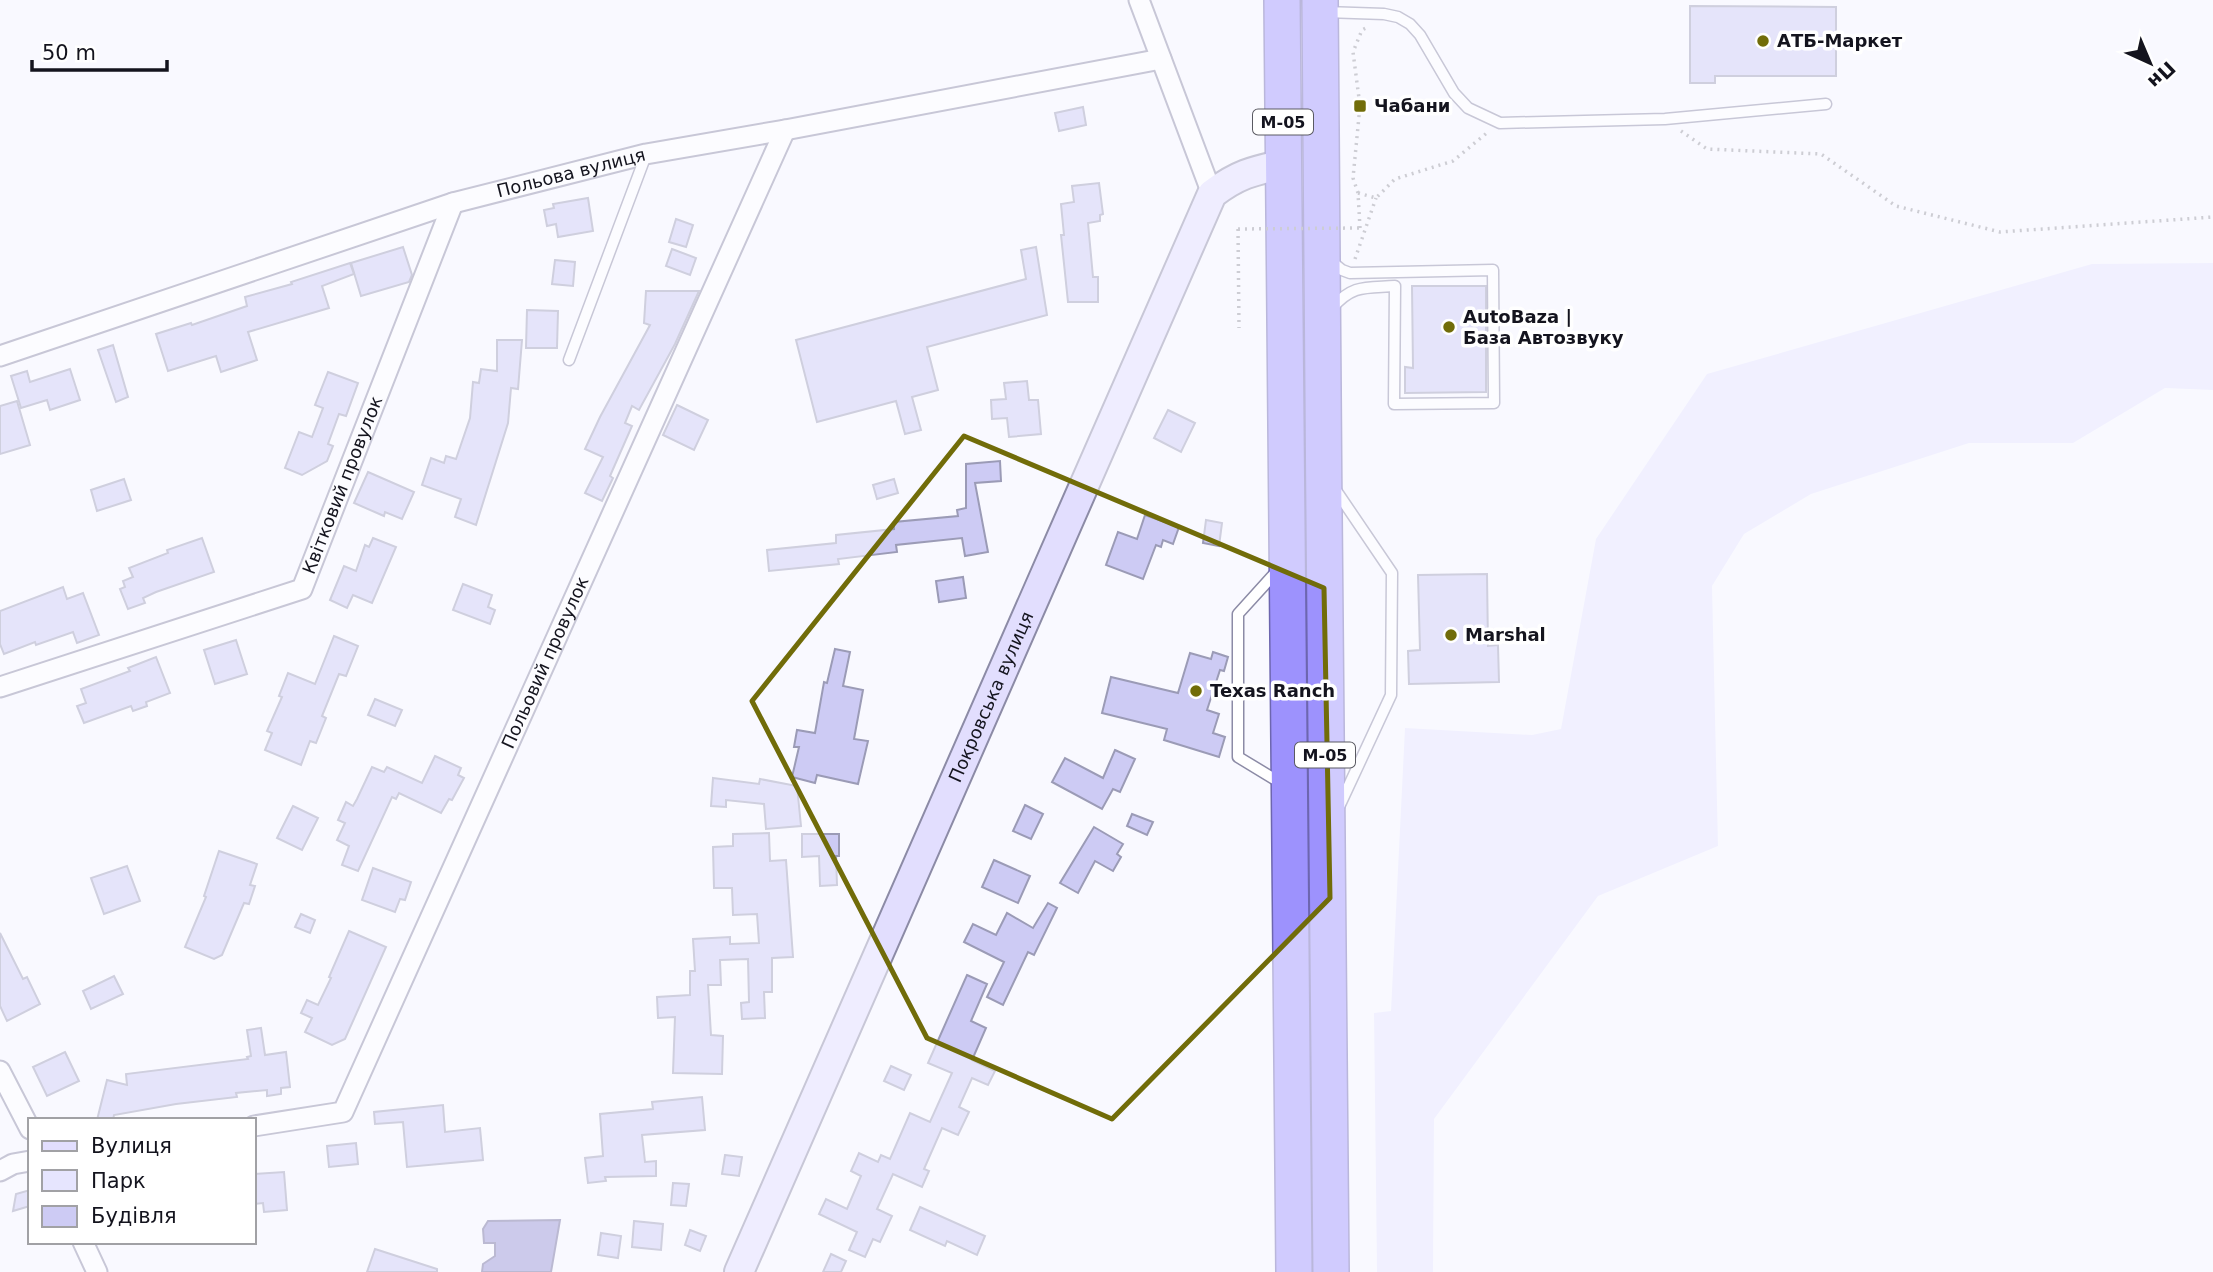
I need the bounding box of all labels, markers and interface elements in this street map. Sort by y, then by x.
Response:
scale bar [32,28,166,72]
north arrow [2115,28,2185,98]
place label: АТБ-Маркет [1777,30,1903,51]
marker: АТБ-Маркет [1755,33,1771,49]
text: 50 m [42,41,96,65]
text: Пн [2144,57,2180,93]
place label: Чабани [1374,95,1450,116]
marker: Чабани [1352,98,1368,114]
road number: М-05 [1253,110,1313,134]
street label: Польова вулиця [494,144,648,201]
place label: AutoBaza | База Автозвуку [1463,306,1624,348]
marker: AutoBaza | База Автозвуку [1441,319,1457,335]
street label: Квітковий провулок [298,393,386,577]
street label: Польовий провулок [497,573,593,752]
street label: Покровська вулиця [944,608,1037,785]
place label: Marshal [1465,624,1546,645]
marker: Marshal [1443,627,1459,643]
place label: Texas Ranch [1210,680,1335,701]
marker: Texas Ranch [1188,683,1204,699]
road number: М-05 [1295,742,1355,768]
legend [28,1118,256,1244]
text: Вулиця [91,1134,172,1158]
text: Парк [91,1169,146,1193]
text: Будівля [91,1204,177,1228]

